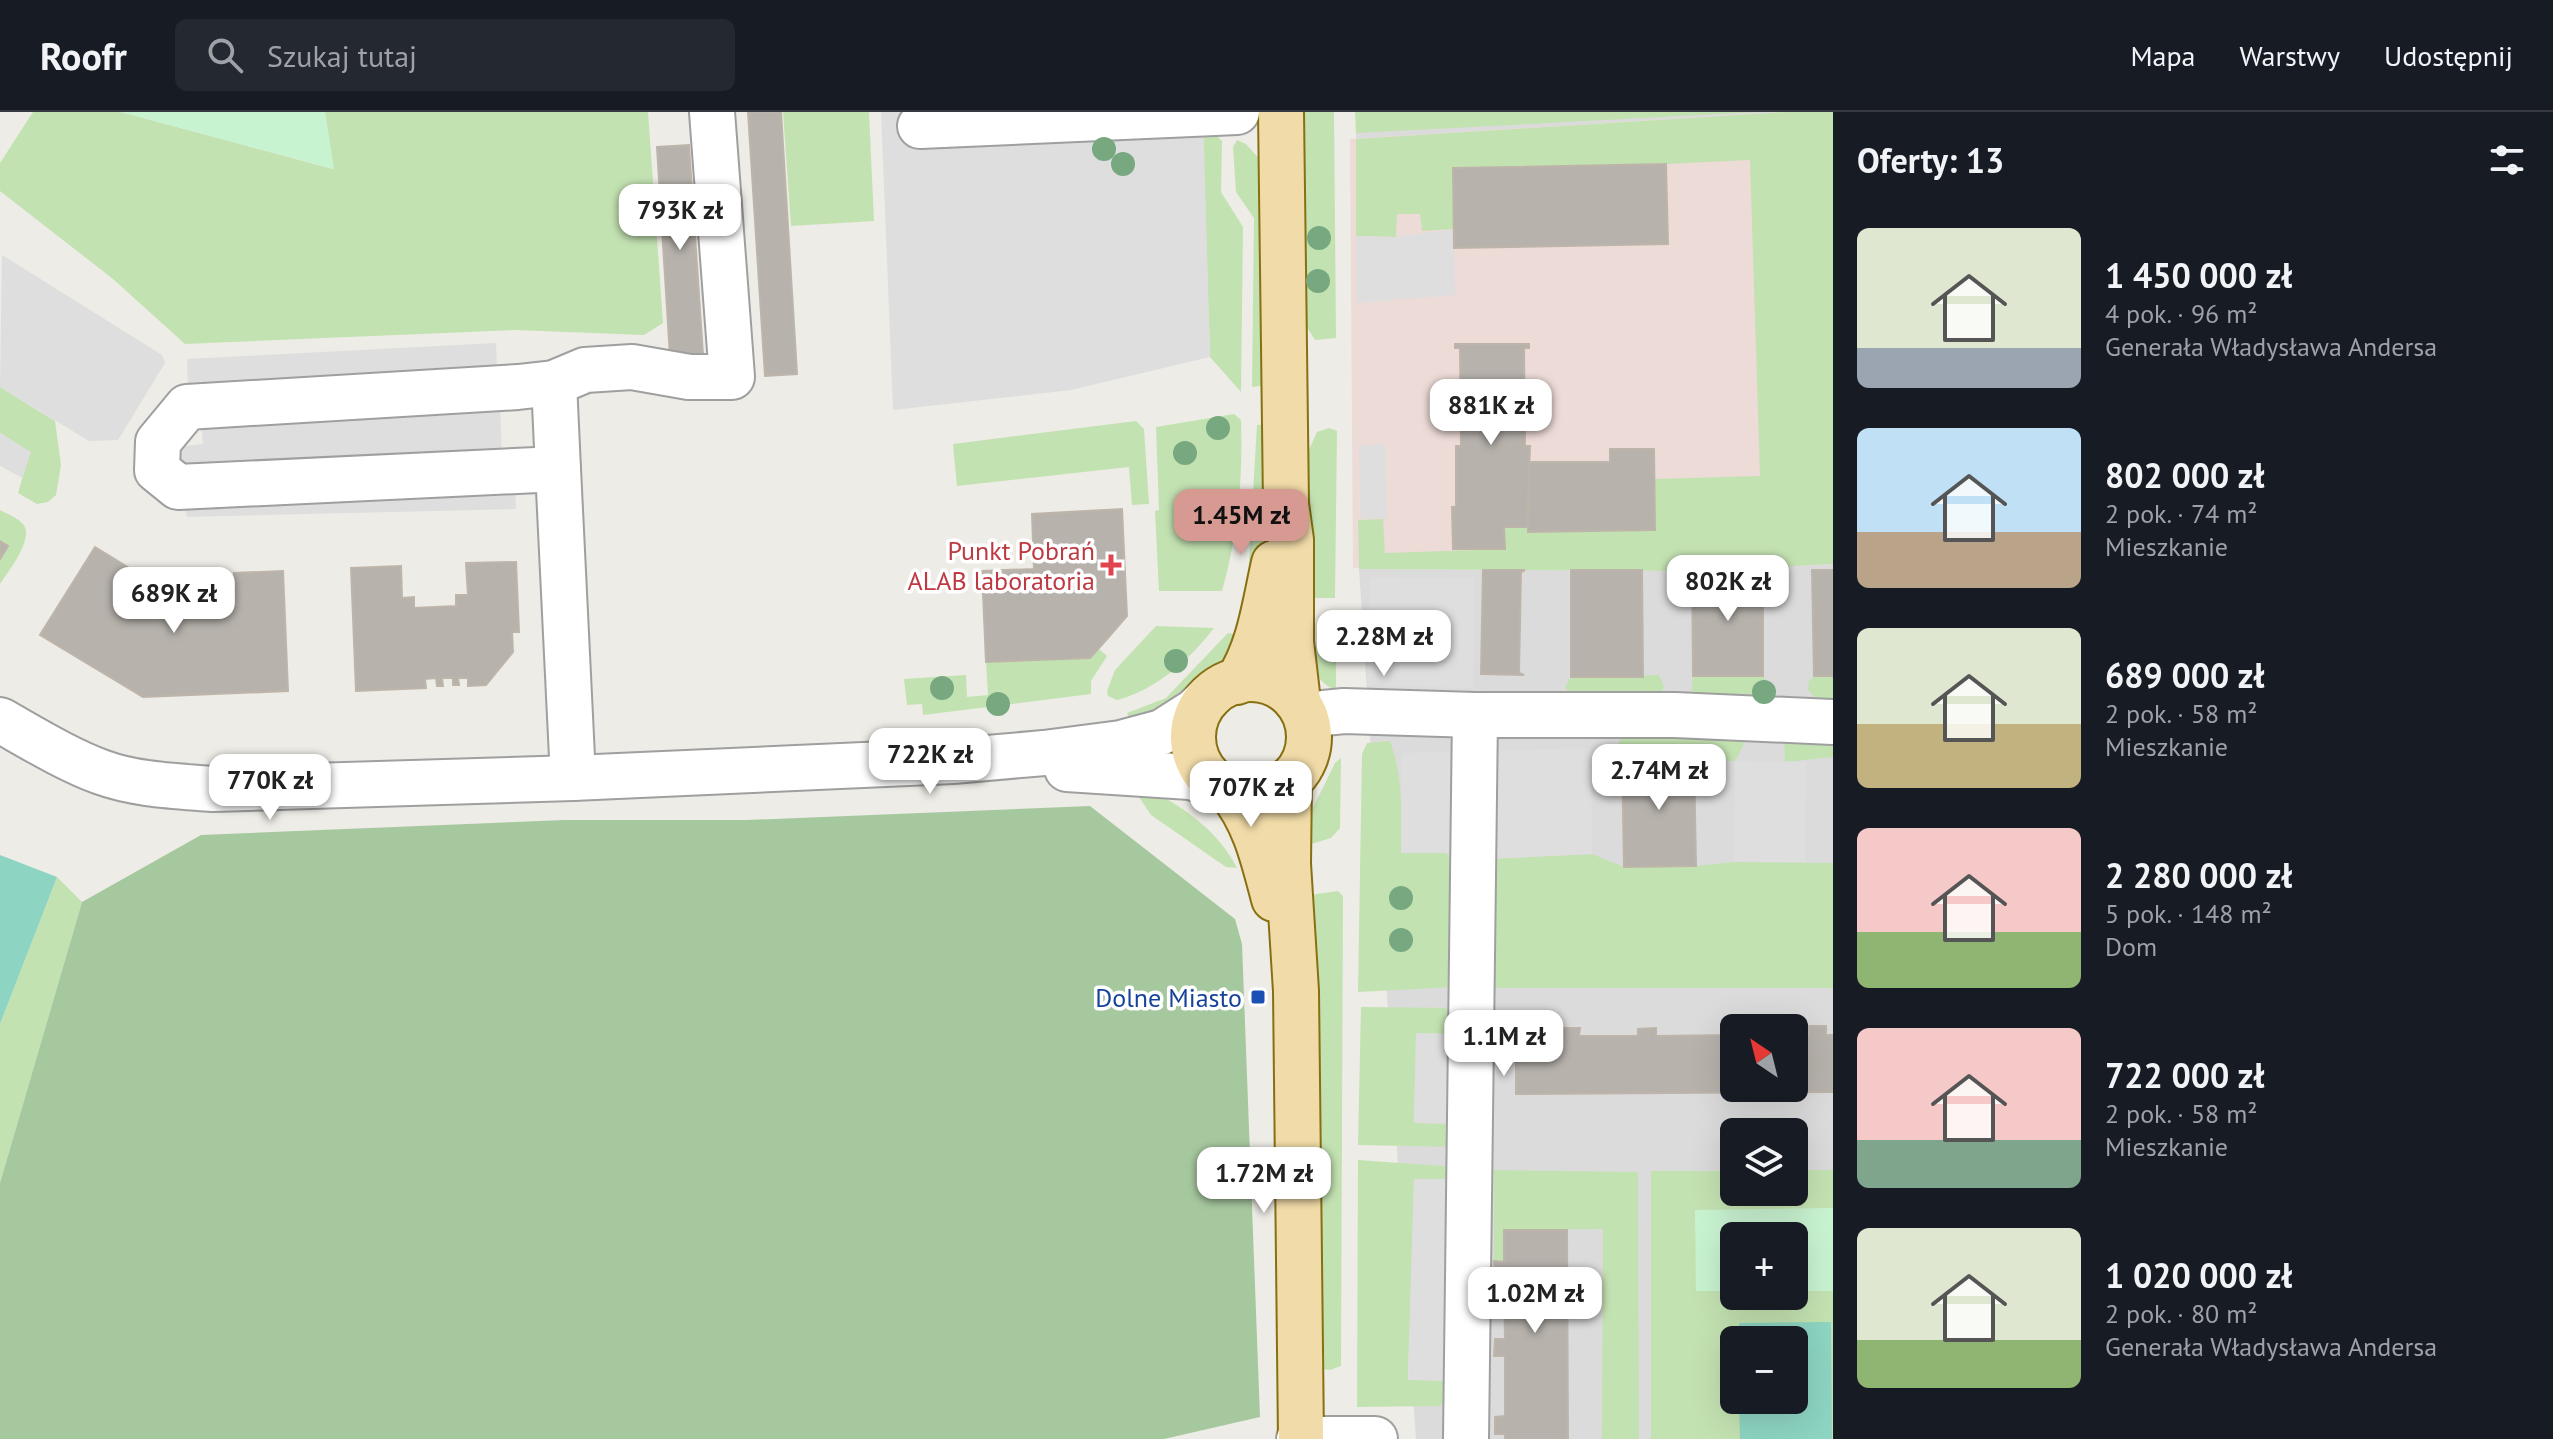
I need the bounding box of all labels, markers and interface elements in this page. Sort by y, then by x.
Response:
search box [175,19,735,91]
text: Roofr [40,31,127,80]
icon: search [203,33,247,77]
text: Szukaj tutaj [267,36,417,75]
text: Mapa [2130,37,2196,74]
text: Warstwy [2240,37,2340,74]
text: Udostępnij [2384,37,2513,74]
text: Oferty: 13 [1857,138,2004,182]
icon: filters [2485,138,2529,182]
pin: 793K zł [606,184,754,252]
text: 793K zł [637,193,723,226]
text: 1 450 000 zł [2105,253,2292,297]
icon: home [1921,260,2017,356]
text: 4 pok. · 96 m² [2105,297,2258,330]
text: Generała Władysława Andersa [2105,330,2437,363]
pin: 881K zł [1417,379,1565,447]
text: 881K zł [1448,388,1534,421]
text: 802 000 zł [2105,453,2264,497]
icon: home [1921,460,2017,556]
pin: 1.45M zł [1158,489,1324,557]
text: 2 pok. · 74 m² [2105,497,2258,530]
text: 1.45M zł [1192,498,1290,531]
text: Mieszkanie [2105,530,2228,563]
place label: Punkt Pobrań ALAB laboratoria [907,534,1095,597]
pin: 802K zł [1654,555,1802,623]
marker: Punkt Pobrań ALAB laboratoria [1102,556,1120,574]
text: 802K zł [1685,564,1771,597]
pin: 689K zł [100,567,248,635]
text: 689K zł [131,576,217,609]
pin: 2.28M zł [1301,610,1467,678]
text: 2.28M zł [1335,619,1433,652]
text: 689 000 zł [2105,653,2264,697]
icon: home [1921,660,2017,756]
text: 2 pok. · 58 m² [2105,697,2258,730]
pin: 722K zł [856,728,1004,796]
text: Mieszkanie [2105,730,2228,763]
text: 722K zł [887,737,973,770]
pin: 2.74M zł [1576,744,1742,812]
text: 2.74M zł [1610,753,1708,786]
pin: 770K zł [196,754,344,822]
pin: 707K zł [1177,761,1325,829]
text: 770K zł [227,763,313,796]
text: 707K zł [1208,770,1294,803]
text: 2 280 000 zł [2105,853,2292,897]
icon: home [1921,860,2017,956]
text: 5 pok. · 148 m² [2105,897,2272,930]
text: Dom [2105,930,2157,963]
place label: Dolne Miasto [1095,981,1242,1014]
marker: Dolne Miasto [1249,988,1267,1006]
pin: 1.1M zł [1430,1010,1578,1078]
north arrow [1720,1014,1808,1102]
map controls [1720,1014,1808,1414]
text: 1.1M zł [1462,1019,1546,1052]
text: 722 000 zł [2105,1053,2264,1097]
icon: home [1921,1060,2017,1156]
text: 2 pok. · 58 m² [2105,1097,2258,1130]
button: layers [1720,1118,1808,1206]
text: Mieszkanie [2105,1130,2228,1163]
pin: 1.72M zł [1181,1147,1347,1215]
text: 1.72M zł [1215,1156,1313,1189]
button: + [1720,1222,1808,1310]
text: 1 020 000 zł [2105,1253,2292,1297]
icon: home [1921,1260,2017,1356]
pin: 1.02M zł [1452,1267,1618,1335]
text: 1.02M zł [1486,1276,1584,1309]
text: 2 pok. · 80 m² [2105,1297,2258,1330]
button: − [1720,1326,1808,1414]
text: Generała Władysława Andersa [2105,1330,2437,1363]

